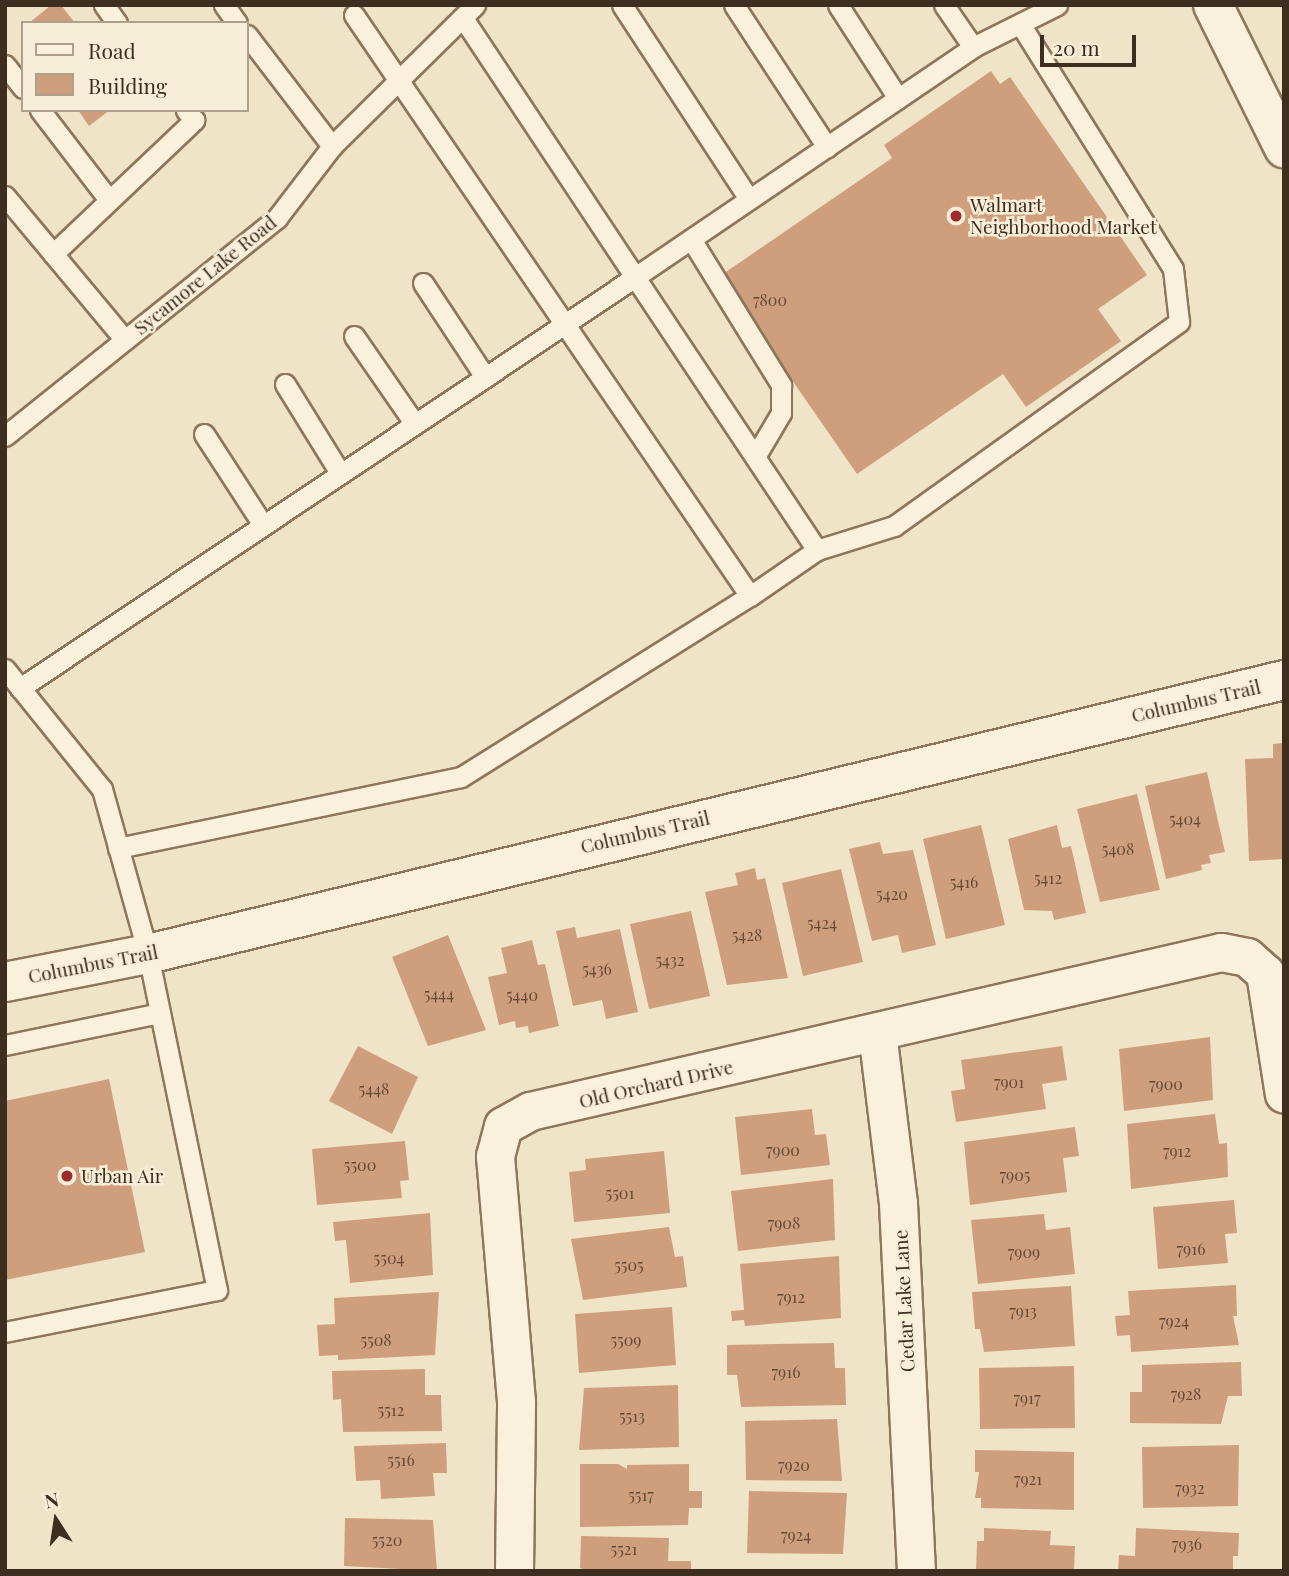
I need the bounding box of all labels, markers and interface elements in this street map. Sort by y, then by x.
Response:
legend [21,21,248,112]
scale bar [1044,21,1140,65]
text: 20 m [1053,33,1100,61]
text: Road [88,36,136,64]
text: Building [88,71,167,99]
place label: Walmart Neighborhood Market [970,194,1157,238]
marker: Walmart Neighborhood Market [948,208,964,224]
street label: Sycamore Lake Road [129,211,281,339]
house number: 7800 [753,290,787,310]
street label: Columbus Trail [1129,675,1263,727]
street label: Columbus Trail [578,806,712,858]
house number: 5404 [1169,809,1201,829]
house number: 5408 [1102,839,1134,859]
house number: 5412 [1034,868,1062,888]
house number: 5416 [950,872,978,892]
house number: 5420 [876,884,908,904]
house number: 5424 [807,913,837,933]
house number: 5428 [732,925,762,945]
street label: Columbus Trail [26,940,160,988]
house number: 5432 [655,950,685,970]
house number: 5436 [582,959,612,979]
house number: 5444 [424,984,454,1004]
house number: 5440 [506,985,538,1005]
street label: Old Orchard Drive [577,1055,735,1113]
house number: 7901 [994,1072,1024,1092]
house number: 7900 [1149,1074,1183,1094]
house number: 5448 [359,1079,389,1099]
house number: 7900 [766,1140,800,1160]
house number: 7912 [1163,1141,1191,1161]
house number: 5500 [344,1155,376,1175]
place label: Urban Air [81,1165,164,1187]
house number: 7905 [1000,1165,1030,1185]
marker: Urban Air [59,1168,75,1184]
house number: 5501 [606,1183,634,1203]
house number: 7908 [768,1213,800,1233]
street label: Cedar Lake Lane [889,1229,919,1373]
house number: 7916 [1177,1239,1205,1259]
house number: 7909 [1008,1242,1040,1262]
house number: 5504 [374,1248,404,1268]
house number: 5505 [614,1255,644,1275]
house number: 7912 [777,1287,805,1307]
house number: 7913 [1009,1301,1037,1321]
house number: 7924 [1159,1311,1189,1331]
house number: 5508 [360,1330,392,1350]
house number: 5509 [610,1330,642,1350]
house number: 7916 [772,1362,800,1382]
house number: 7928 [1171,1384,1201,1404]
house number: 7917 [1013,1388,1041,1408]
house number: 5512 [378,1400,404,1420]
house number: 5513 [619,1406,645,1426]
house number: 5516 [387,1450,415,1470]
house number: 7920 [778,1455,810,1475]
house number: 7921 [1014,1469,1042,1489]
house number: 7932 [1175,1478,1205,1498]
north arrow [21,1485,91,1555]
text: N [42,1485,61,1514]
house number: 5517 [628,1485,654,1505]
house number: 7924 [781,1525,811,1545]
house number: 5520 [372,1530,402,1550]
house number: 7936 [1172,1534,1202,1554]
house number: 5521 [611,1539,637,1559]

